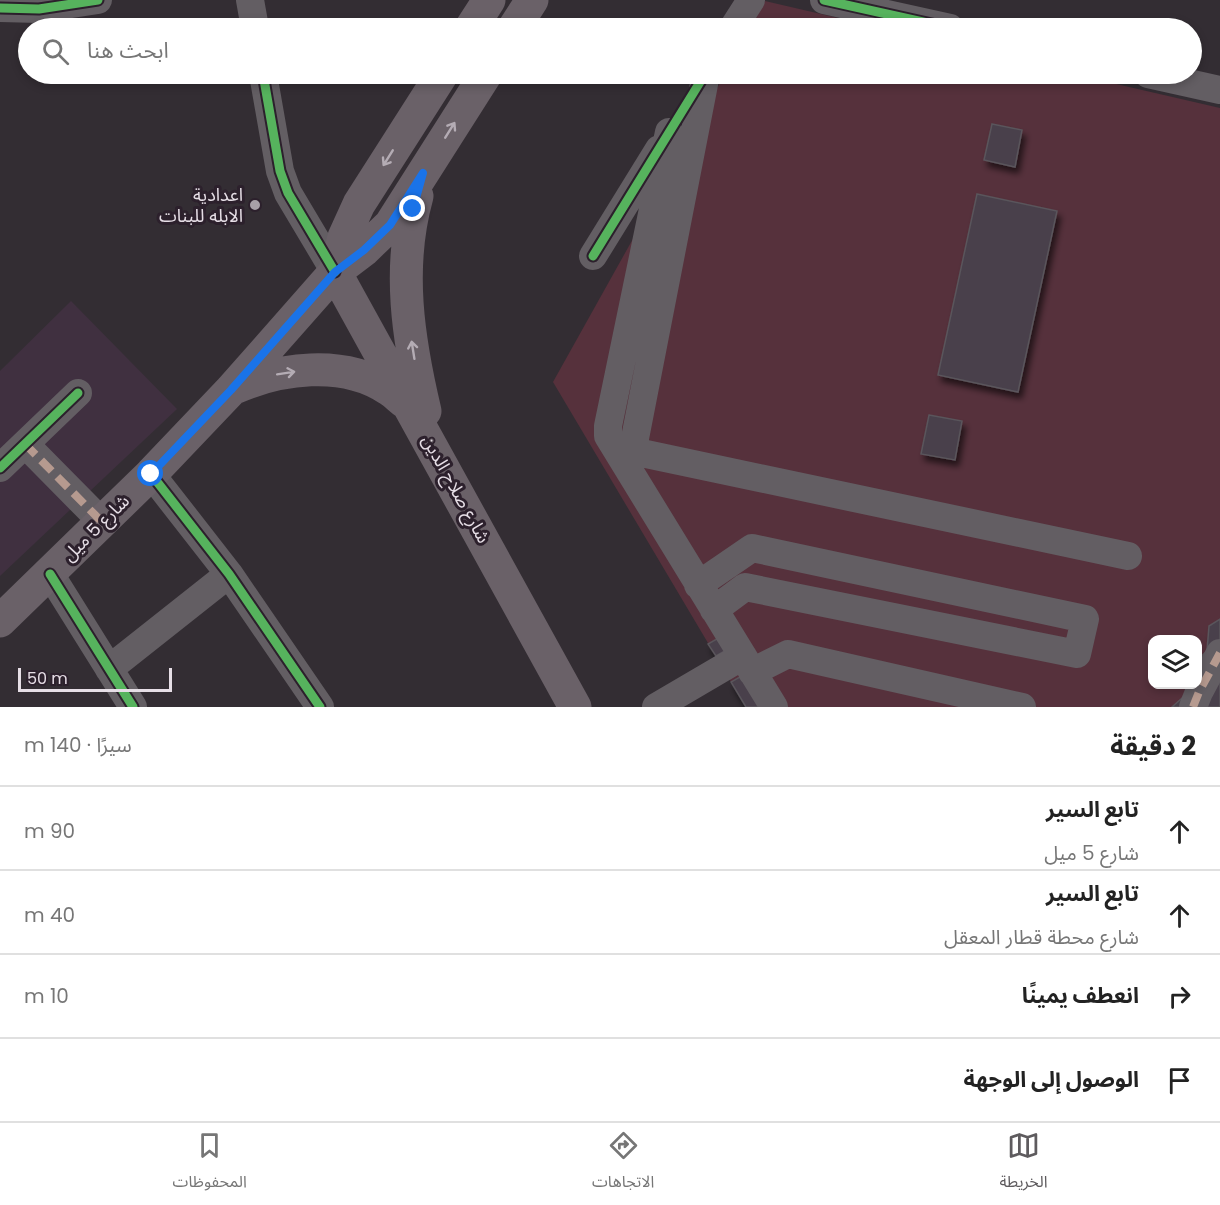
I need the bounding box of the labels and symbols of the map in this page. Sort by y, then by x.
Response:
one-way arrow [444,122,456,139]
one-way arrow [382,149,394,166]
place label: اعدادية الابله للبنات [159,182,243,228]
route end [399,195,425,221]
marker: اعدادية الابله للبنات [248,198,262,212]
one-way arrow [407,340,418,360]
one-way arrow [276,367,296,378]
street label: شارع صلاح الدين [415,430,497,548]
route start [137,460,163,486]
street label: شارع 5 ميل [57,489,136,568]
scale bar [18,665,172,692]

